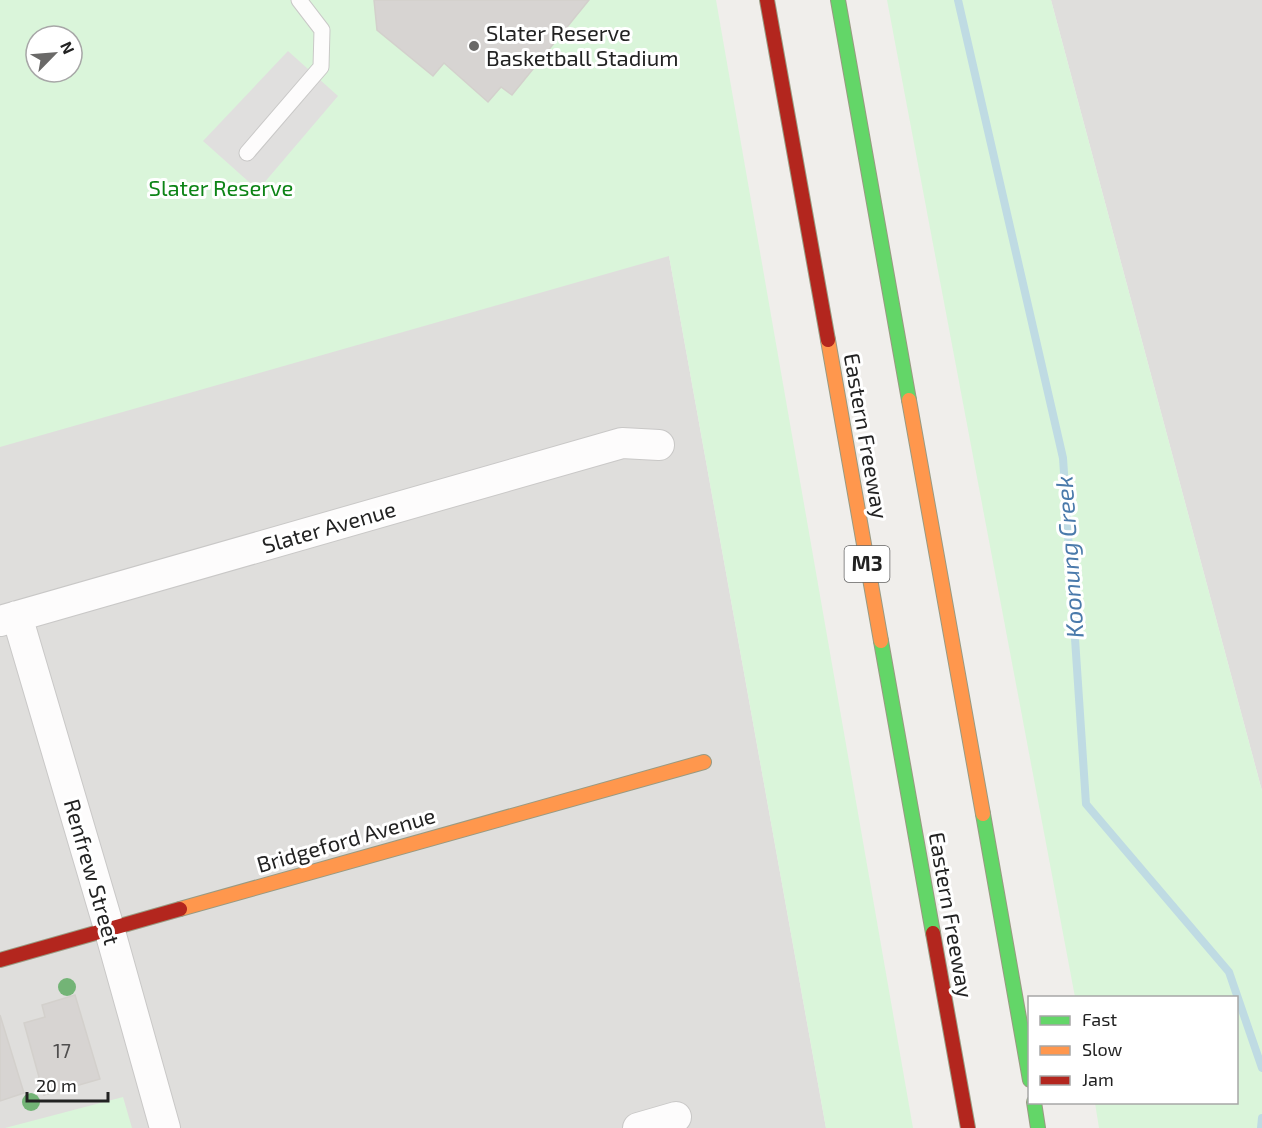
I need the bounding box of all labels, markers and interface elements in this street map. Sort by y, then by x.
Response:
place label: Slater Reserve Basketball Stadium [486,19,679,70]
north arrow [24,24,84,84]
text: N [57,38,79,57]
marker: Slater Reserve Basketball Stadium [467,39,481,53]
park label: Slater Reserve [149,174,293,200]
street label: Eastern Freeway [840,351,894,521]
water label: Koonung Creek [1048,475,1089,639]
street label: Slater Avenue [259,495,398,558]
road number: M3 [844,546,890,582]
street label: Renfrew Street [60,796,126,948]
street label: Bridgeford Avenue [253,801,438,877]
street label: Eastern Freeway [925,830,979,1000]
legend [1028,996,1238,1104]
text: Fast [1082,1008,1117,1030]
house number: 17 [53,1038,71,1062]
text: Slow [1082,1038,1123,1060]
scale bar [27,1065,108,1103]
text: Jam [1082,1068,1114,1090]
text: 20 m [36,1074,77,1096]

